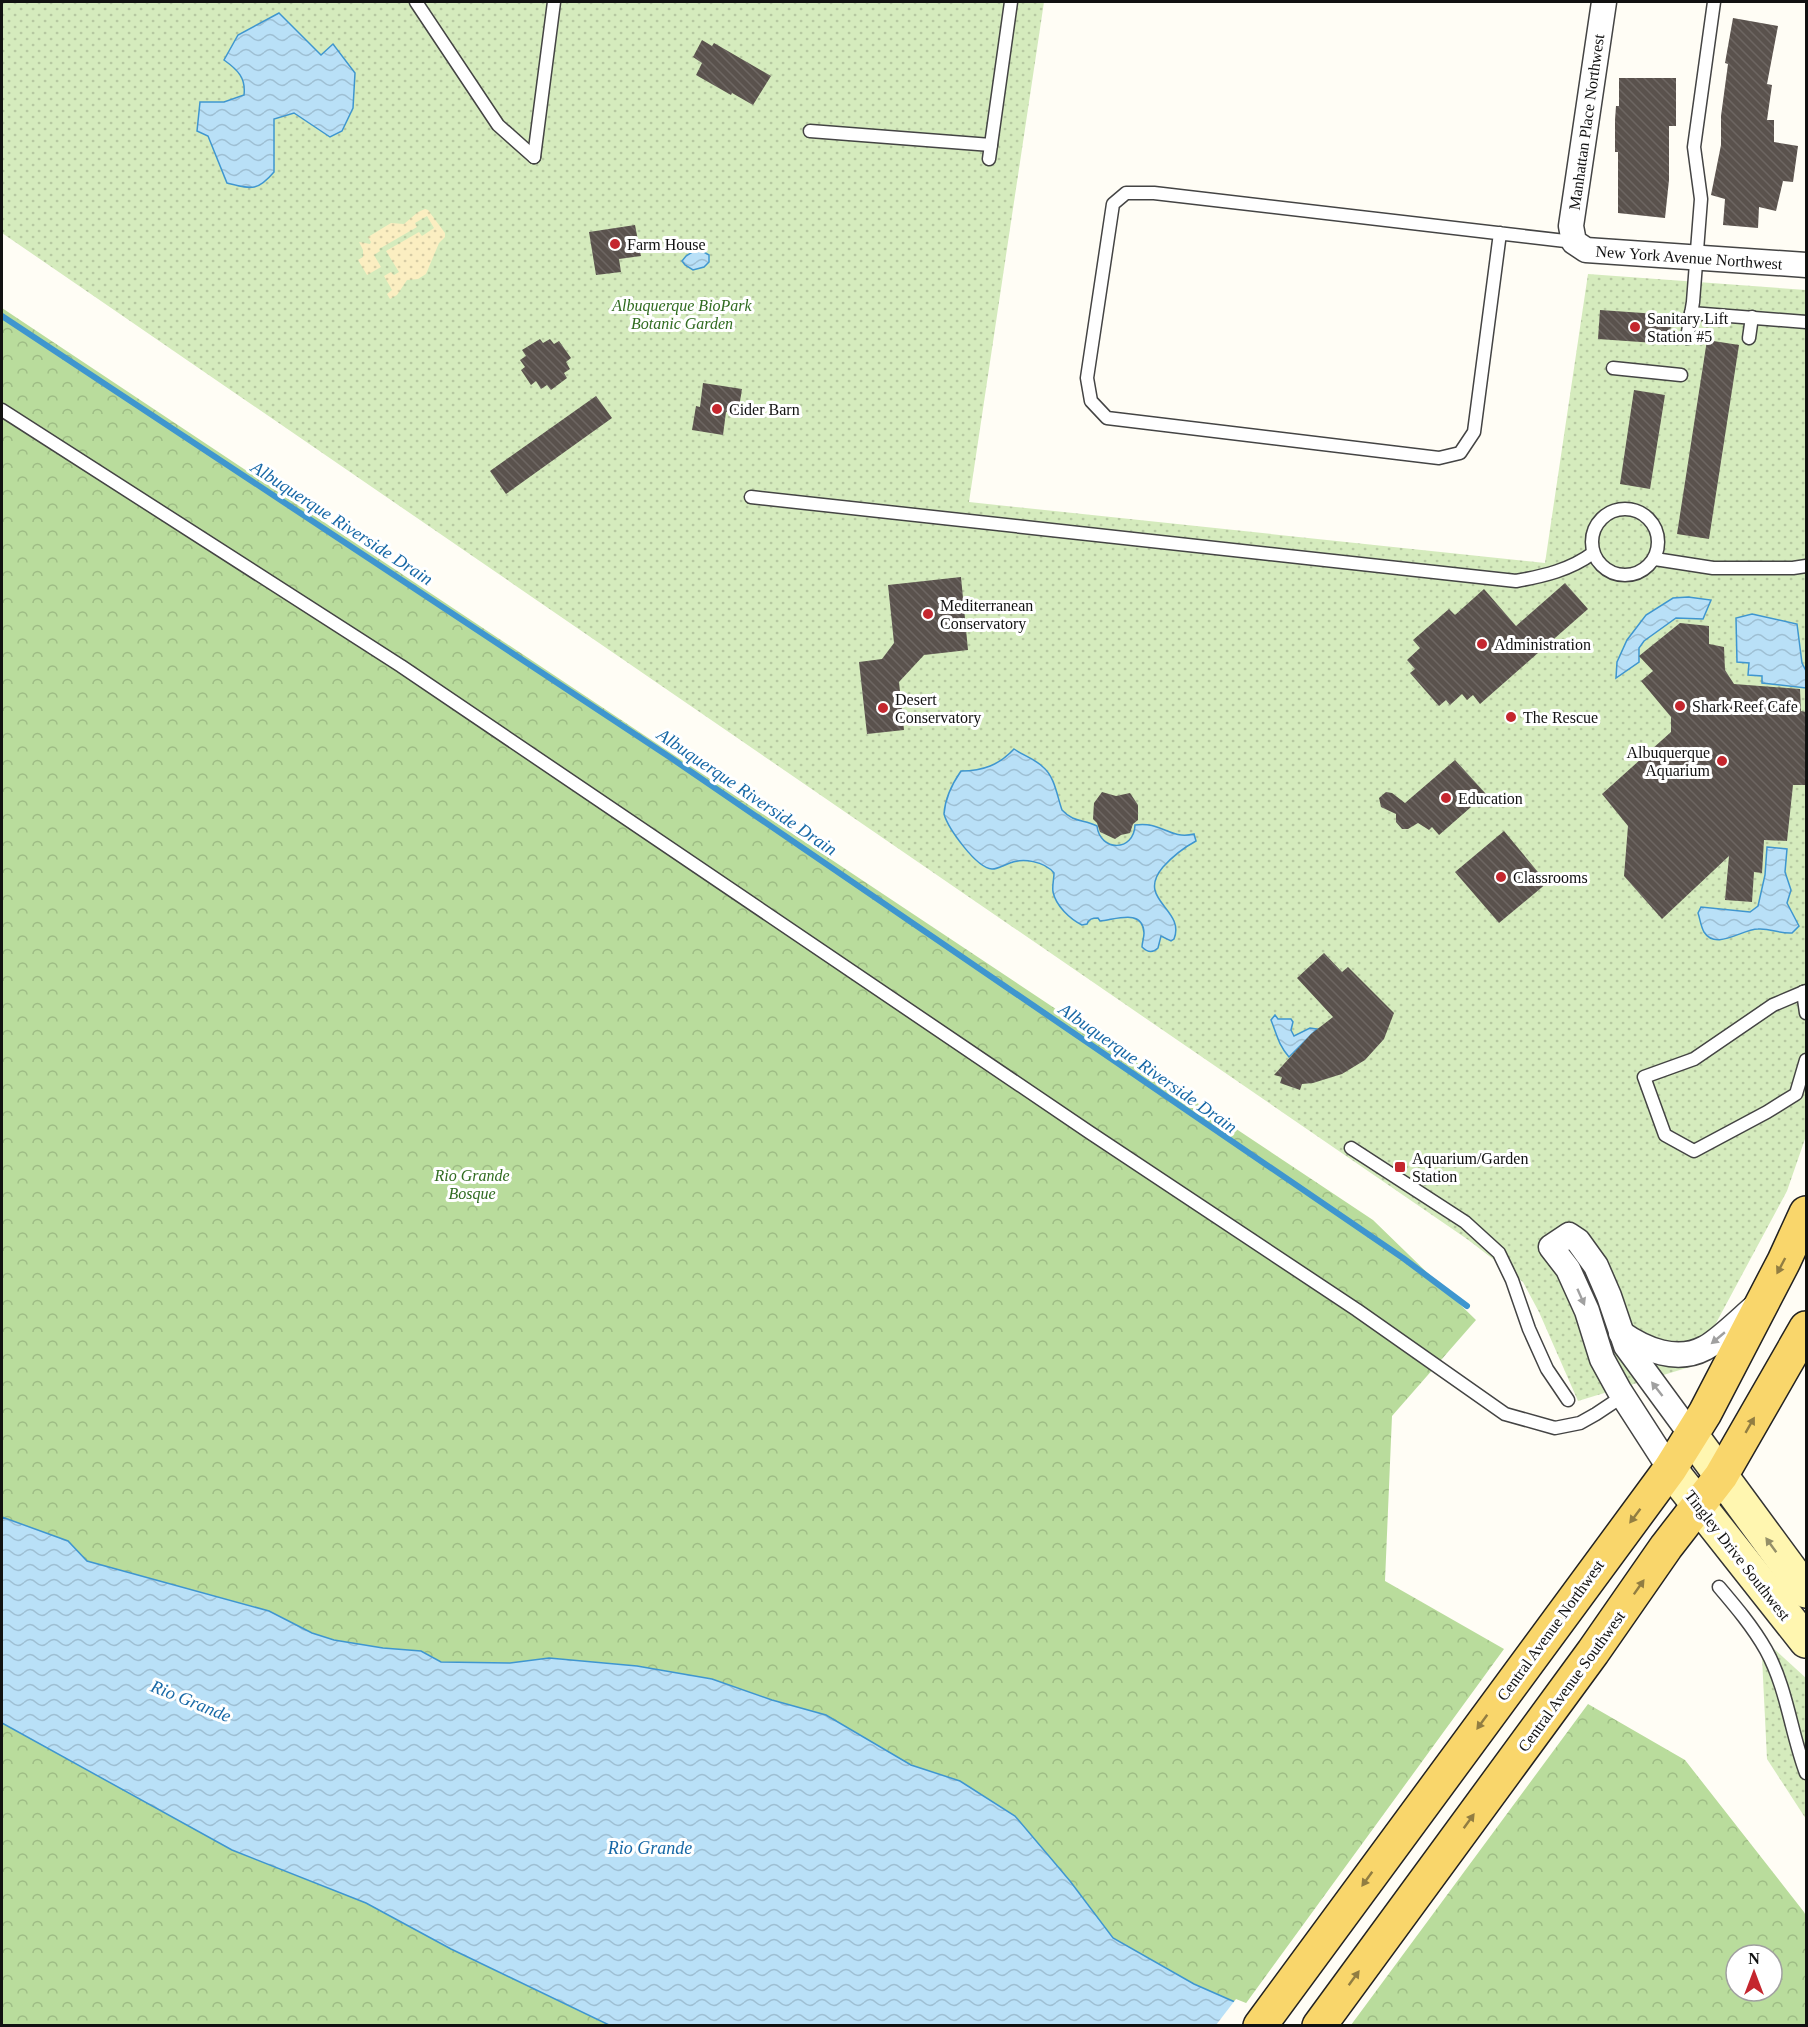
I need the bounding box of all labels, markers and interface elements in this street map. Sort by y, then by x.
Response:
street label: Manhattan Place Northwest [1566,32,1607,211]
place label: Farm House [627,236,706,253]
marker: Farm House [608,237,622,251]
street label: New York Avenue Northwest [1595,242,1784,273]
park label: Albuquerque BioPark Botanic Garden [611,297,753,332]
place label: Sanitary Lift Station #5 [1647,310,1729,345]
marker: Sanitary Lift Station #5 [1628,320,1642,334]
place label: Cider Barn [729,401,800,418]
marker: Cider Barn [710,402,724,416]
water label: Albuquerque Riverside Drain [247,456,436,589]
place label: Mediterranean Conservatory [940,597,1033,633]
marker: Mediterranean Conservatory [921,607,935,621]
place label: Administration [1494,636,1591,653]
marker: Administration [1475,637,1489,651]
place label: Desert Conservatory [895,691,981,727]
place label: Shark Reef Cafe [1692,698,1798,715]
marker: Shark Reef Cafe [1673,699,1687,713]
marker: Desert Conservatory [876,701,890,715]
place label: The Rescue [1523,709,1598,726]
marker: The Rescue [1504,710,1518,724]
water label: Albuquerque Riverside Drain [653,724,841,860]
place label: Albuquerque Aquarium [1626,744,1711,780]
marker: Albuquerque Aquarium [1715,754,1729,768]
place label: Education [1458,790,1523,807]
marker: Education [1439,791,1453,805]
place label: Classrooms [1513,869,1588,886]
marker: Classrooms [1494,870,1508,884]
water label: Albuquerque Riverside Drain [1054,998,1241,1137]
place label: Aquarium/Garden Station [1412,1150,1528,1185]
marker: Aquarium/Garden Station [1393,1160,1407,1174]
park label: Rio Grande Bosque [433,1167,510,1203]
one-way arrow [1776,1258,1786,1275]
one-way arrow [1576,1289,1586,1307]
one-way arrow [1711,1331,1726,1344]
one-way arrow [1651,1381,1664,1397]
one-way arrow [1745,1417,1756,1433]
street label: Tingley Drive Southwest [1681,1487,1794,1625]
one-way arrow [1629,1507,1641,1523]
one-way arrow [1765,1537,1777,1553]
street label: Central Avenue Northwest [1494,1556,1607,1704]
one-way arrow [1633,1579,1645,1595]
street label: Central Avenue Southwest [1515,1607,1628,1755]
water label: Rio Grande [147,1676,234,1726]
one-way arrow [1476,1714,1488,1730]
one-way arrow [1463,1813,1475,1829]
water label: Rio Grande [607,1838,692,1858]
one-way arrow [1361,1871,1373,1887]
north arrow [1724,1943,1784,2003]
text: N [1748,1950,1760,1967]
one-way arrow [1348,1971,1360,1987]

